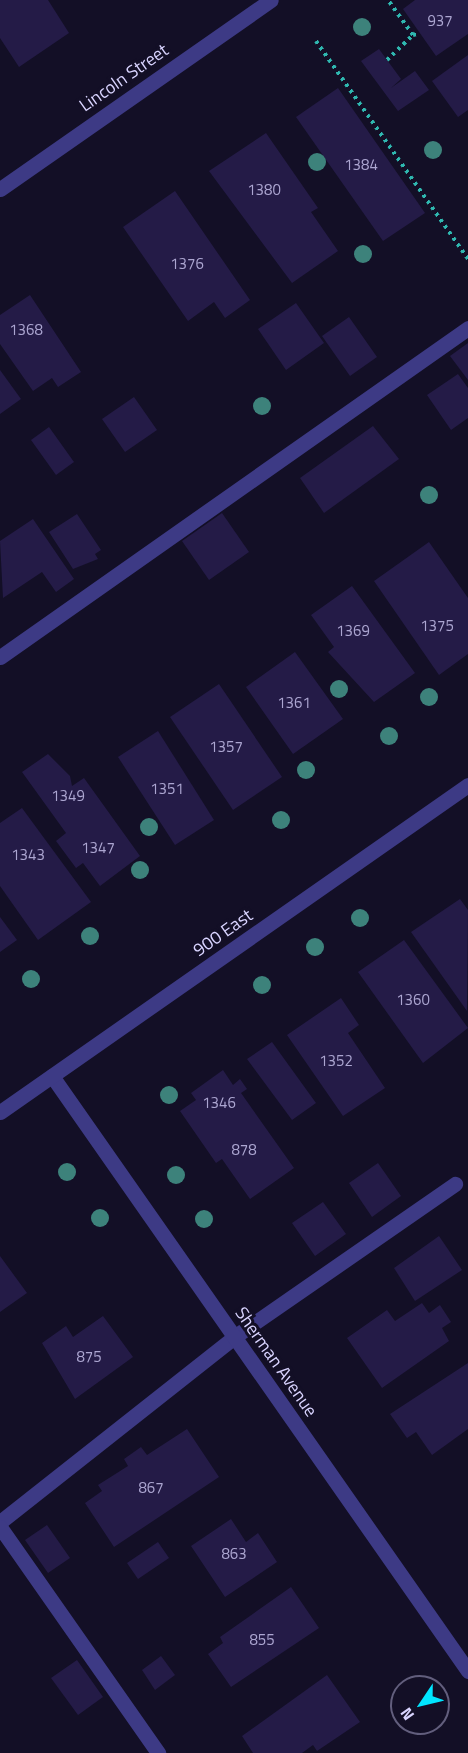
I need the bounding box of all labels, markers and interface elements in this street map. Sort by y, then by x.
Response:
house number: 937 [427,12,453,30]
street label: Lincoln Street [75,39,173,117]
house number: 1384 [344,156,378,174]
house number: 1380 [247,181,281,199]
house number: 1376 [170,255,204,273]
house number: 1368 [9,321,43,339]
house number: 1375 [420,617,454,635]
house number: 1369 [336,622,370,640]
house number: 1361 [277,694,311,712]
house number: 1357 [209,738,243,756]
house number: 1351 [150,780,184,798]
house number: 1349 [51,787,85,805]
house number: 1347 [81,839,115,857]
house number: 1343 [11,846,45,864]
street label: 900 East [189,905,257,961]
house number: 1360 [396,991,430,1009]
house number: 1352 [319,1052,353,1070]
house number: 1346 [202,1094,236,1112]
house number: 878 [231,1141,257,1159]
street label: Sherman Avenue [230,1303,322,1421]
house number: 875 [76,1348,102,1366]
house number: 867 [138,1479,164,1497]
house number: 863 [221,1545,247,1563]
house number: 855 [249,1631,275,1649]
north arrow [390,1675,450,1735]
text: N [394,1703,420,1726]

